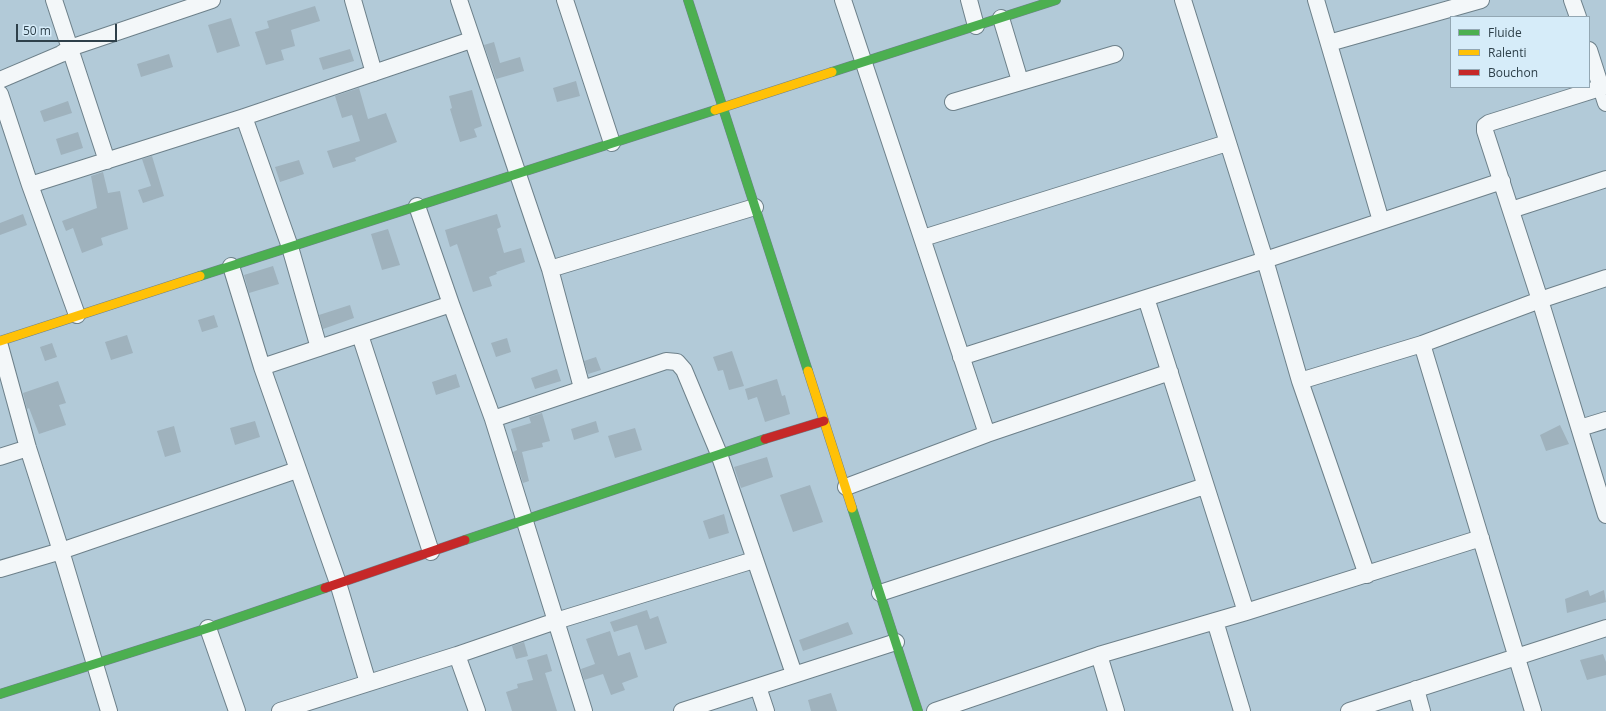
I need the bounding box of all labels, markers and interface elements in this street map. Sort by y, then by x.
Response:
scale bar [18,16,119,42]
legend [1450,16,1590,88]
text: 50 m [23,22,51,39]
text: Fluide [1488,24,1522,41]
text: Ralenti [1488,44,1527,61]
text: Bouchon [1488,64,1538,81]

